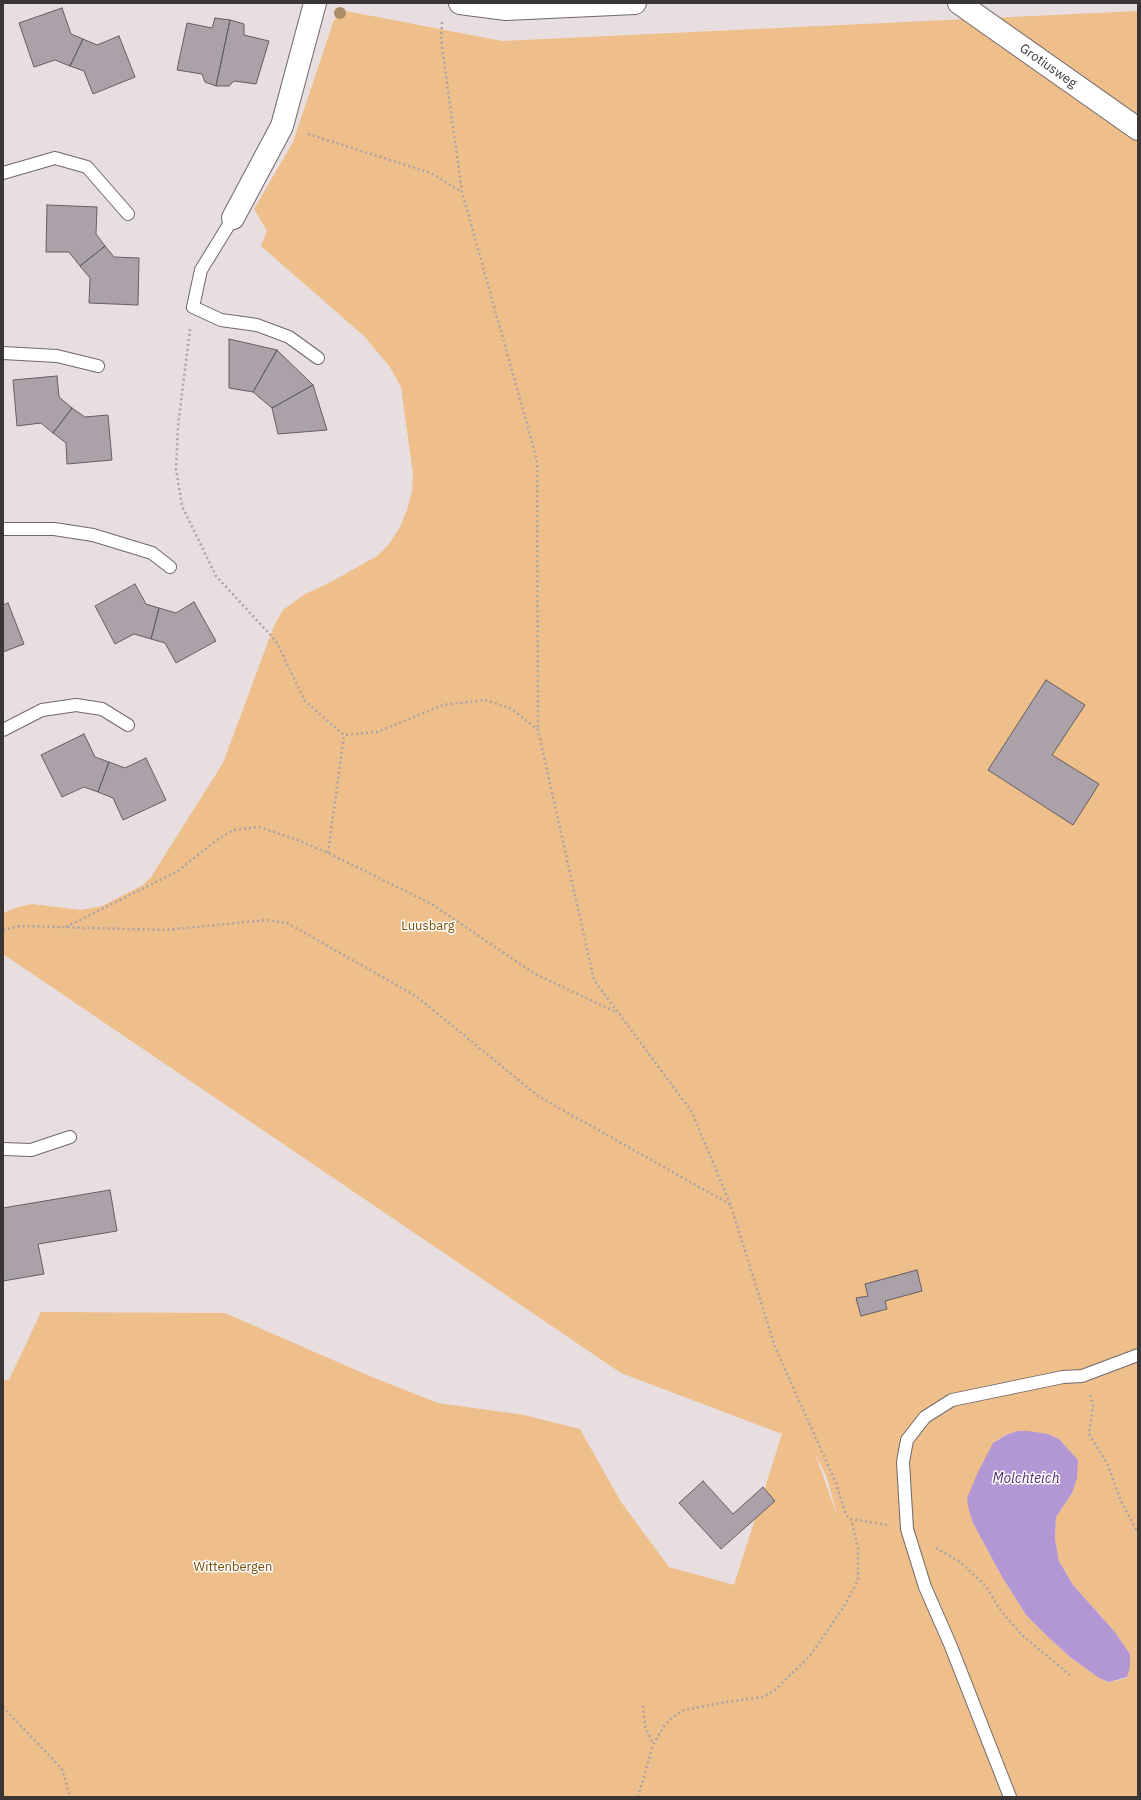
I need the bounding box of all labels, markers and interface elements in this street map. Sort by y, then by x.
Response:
street label: Grotiusweg [1016,41,1080,91]
park label: Luusbarg [401,918,455,934]
water label: Molchteich [992,1471,1060,1487]
park label: Wittenbergen [194,1559,272,1575]

